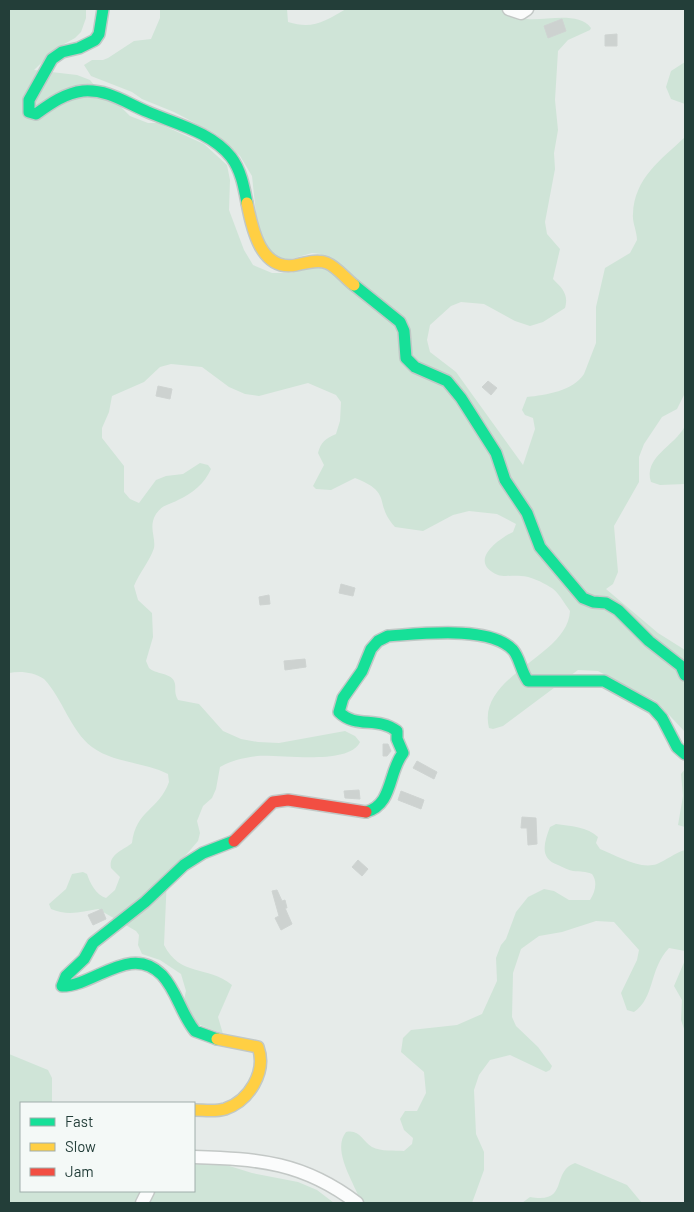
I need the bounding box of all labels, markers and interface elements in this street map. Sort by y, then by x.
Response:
legend [20,1102,195,1192]
text: Fast [65,1112,93,1130]
text: Slow [65,1137,96,1155]
text: Jam [65,1162,94,1180]

